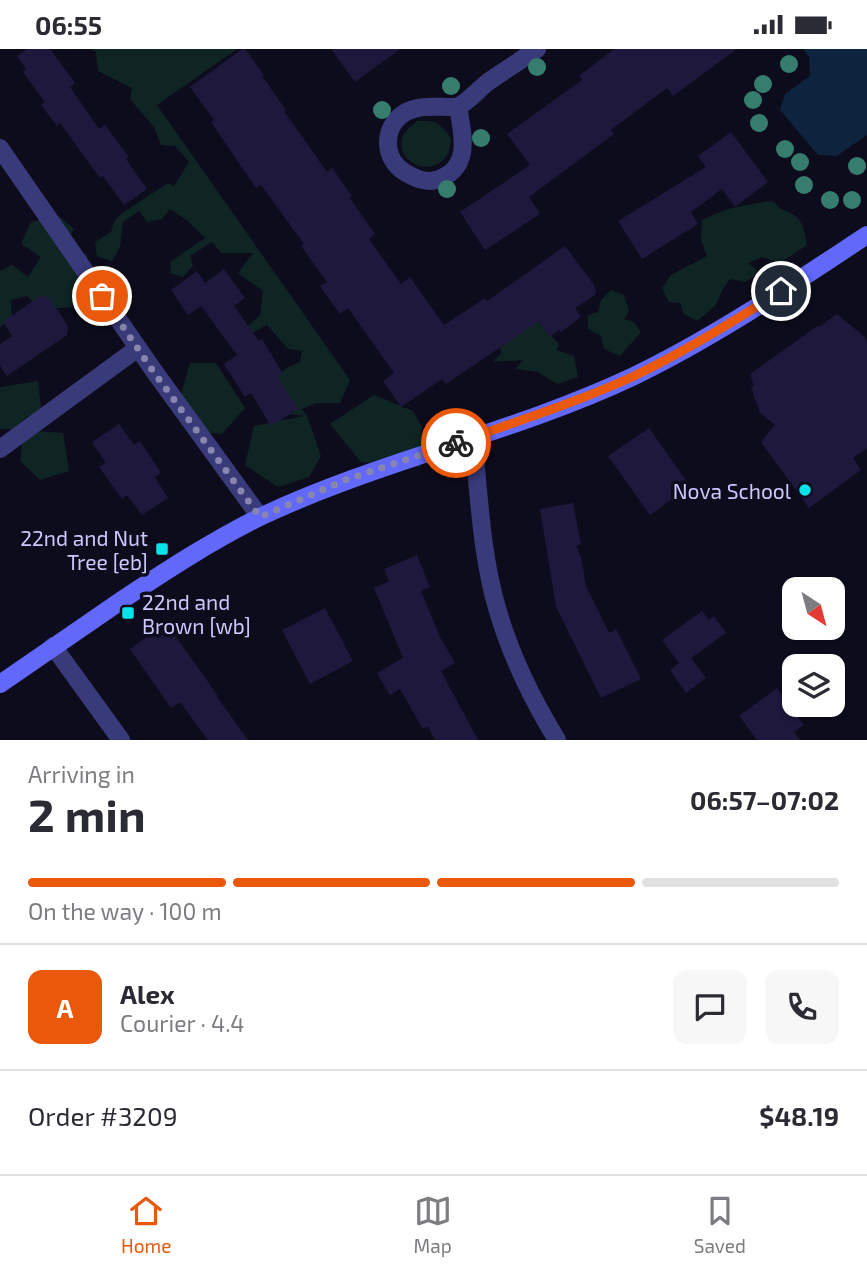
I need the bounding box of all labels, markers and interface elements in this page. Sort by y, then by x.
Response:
text: 06:55 [35,9,102,40]
pin [751,261,811,321]
pin [72,266,132,326]
icon: home [762,272,800,310]
icon: bag [83,277,121,315]
courier [421,408,491,478]
icon: bike [437,424,475,462]
place label: Nova School [673,478,792,503]
marker: Nova School [797,482,813,498]
place label: 22nd and Nut Tree [eb] [20,525,148,574]
marker: 22nd and Nut Tree [eb] [154,541,170,557]
north arrow [782,577,845,641]
map controls [782,577,845,717]
place label: 22nd and Brown [wb] [142,589,251,638]
marker: 22nd and Brown [wb] [120,605,136,621]
button: layers [782,654,845,717]
text: Arriving in [28,760,135,788]
text: 06:57–07:02 [690,784,839,815]
text: 2 min [28,786,146,841]
text: On the way · 100 m [28,897,222,925]
button: chat [673,970,747,1044]
button: phone [765,970,839,1044]
text: Alex [120,978,175,1009]
text: A [57,992,73,1023]
text: Courier · 4.4 [120,1009,244,1037]
text: Order #3209 [28,1100,178,1131]
text: $48.19 [759,1100,839,1131]
tab: Home [121,1192,171,1257]
tab: Map [414,1192,452,1257]
tab: Saved [694,1192,746,1257]

